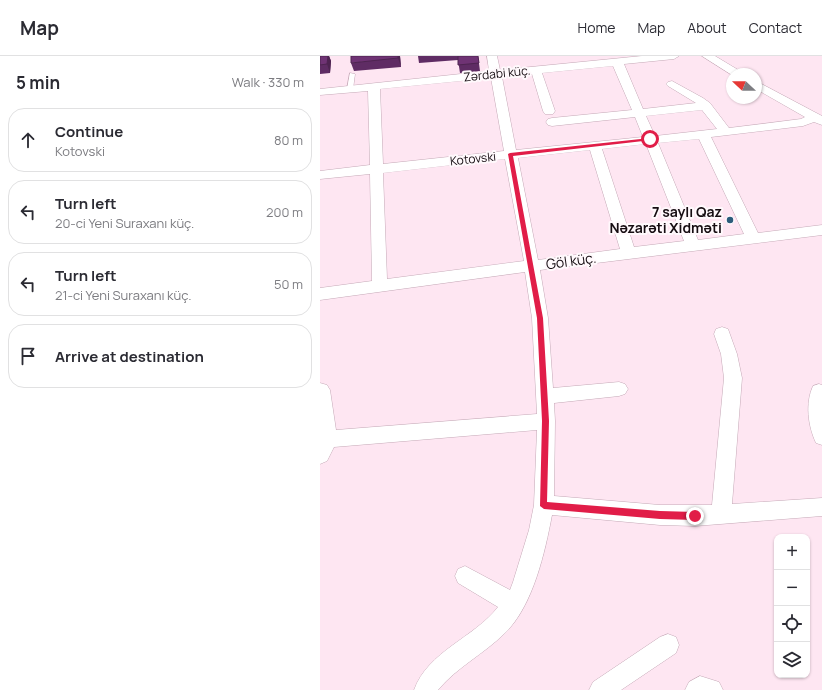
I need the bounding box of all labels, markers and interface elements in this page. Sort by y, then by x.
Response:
text: Map [20,15,59,41]
text: Home [578,18,615,37]
text: Map [637,18,665,37]
text: About [687,18,727,37]
text: Contact [749,18,802,37]
street label: Zərdabi küç. [463,62,531,85]
north arrow [726,68,762,104]
text: 5 min [16,71,60,94]
text: Walk · 330 m [232,73,304,91]
text: Continue [55,121,123,142]
icon: ahead [17,129,39,151]
route start [641,130,659,148]
text: 80 m [274,131,303,149]
text: Kotovski [55,142,105,160]
street label: Kotovski [449,148,497,169]
text: Turn left [55,193,117,214]
icon: left [17,201,39,223]
place label: 7 saylı Qaz Nəzarəti Xidməti [609,202,722,237]
text: 200 m [266,203,303,221]
text: 20-ci Yeni Suraxanı küç. [55,214,194,232]
marker: 7 saylı Qaz Nəzarəti Xidməti [725,215,735,225]
street label: Göl küç. [545,248,597,273]
text: Turn left [55,265,117,286]
icon: left [17,273,39,295]
text: 50 m [274,275,303,293]
text: 21-ci Yeni Suraxanı küç. [55,286,191,304]
icon: arrive [17,345,39,367]
text: Arrive at destination [55,346,204,367]
route end [686,507,704,525]
map controls [774,534,810,678]
button: + [774,534,810,570]
button: − [774,570,810,606]
button: locate [774,606,810,642]
button: layers [774,642,810,678]

